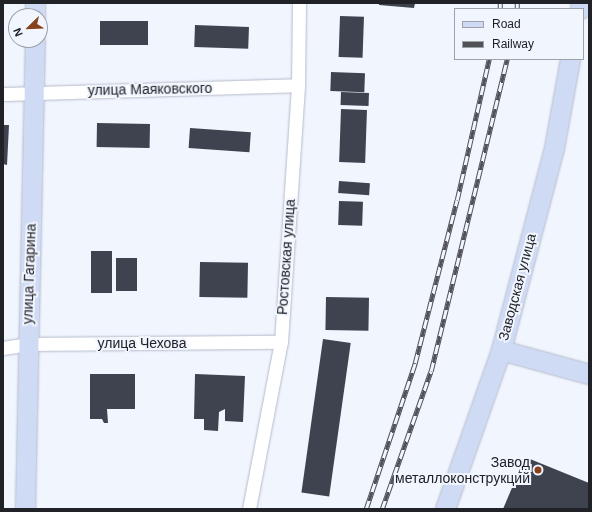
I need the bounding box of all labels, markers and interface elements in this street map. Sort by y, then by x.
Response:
north arrow [8,8,48,48]
legend [454,8,584,60]
text: Road [492,17,521,31]
text: N [11,26,25,38]
text: Railway [492,37,534,51]
street label: улица Маяковского [88,80,212,98]
street label: Ростовская улица [274,199,298,315]
street label: улица Гагарина [19,223,39,325]
street label: Заводская улица [495,232,539,342]
street label: улица Чехова [98,335,186,351]
place label: Завод металлоконструкций [395,454,530,486]
marker: Завод металлоконструкций [533,465,543,475]

